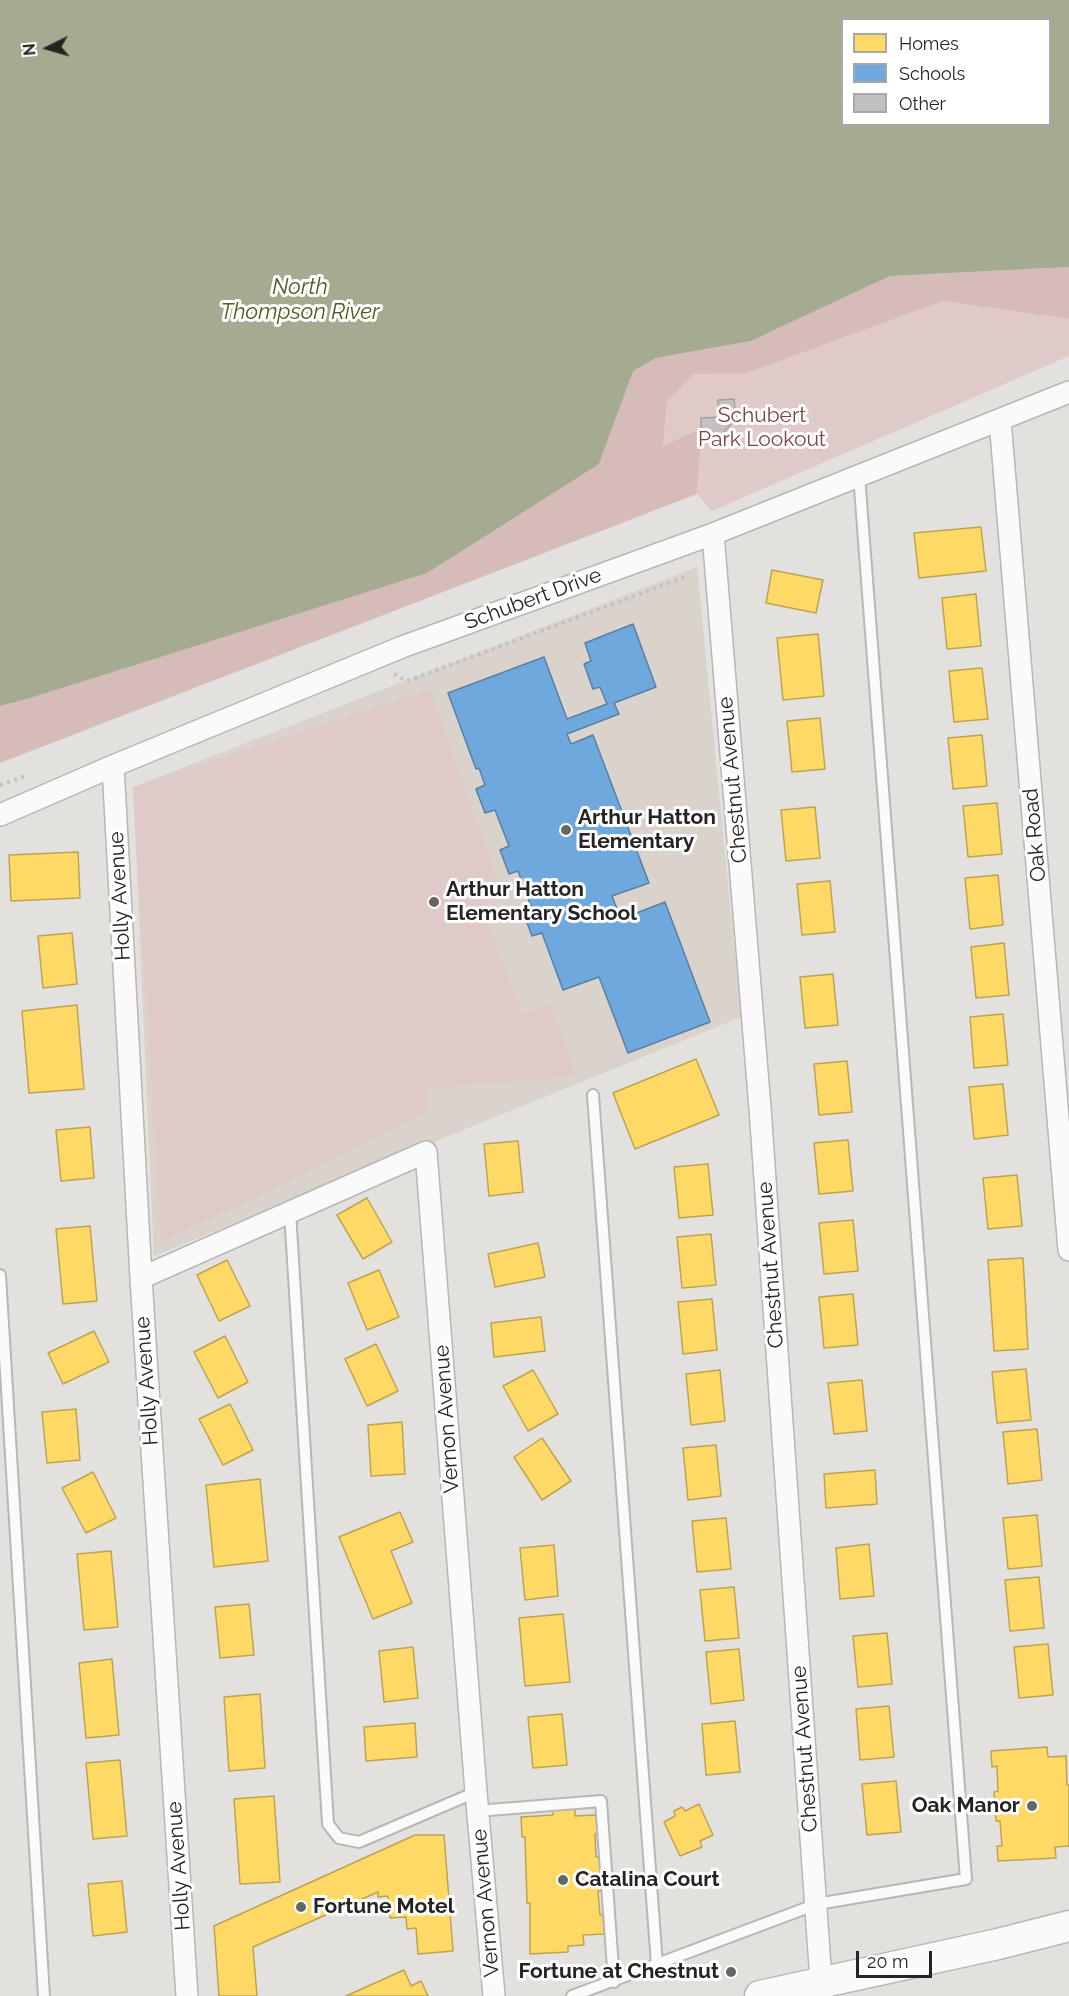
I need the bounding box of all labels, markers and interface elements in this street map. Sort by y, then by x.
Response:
north arrow [18,18,78,78]
legend [841,18,1051,126]
text: Homes [899,33,959,54]
text: N [20,43,40,57]
text: Schools [899,63,965,84]
text: Other [899,93,946,114]
water label: North Thompson River [220,274,380,326]
park label: Schubert Park Lookout [698,403,826,453]
street label: Schubert Drive [461,563,605,635]
street label: Chestnut Avenue [713,696,753,864]
street label: Oak Road [1018,787,1052,883]
place label: Arthur Hatton Elementary [578,805,716,855]
marker: Arthur Hatton Elementary [559,823,573,837]
street label: Holly Avenue [104,831,136,961]
place label: Arthur Hatton Elementary School [446,877,637,927]
marker: Arthur Hatton Elementary School [427,895,441,909]
street label: Chestnut Avenue [753,1181,789,1349]
street label: Holly Avenue [130,1316,164,1446]
street label: Vernon Avenue [429,1344,465,1494]
street label: Chestnut Avenue [787,1665,823,1833]
place label: Oak Manor [912,1793,1020,1819]
marker: Oak Manor [1025,1799,1039,1813]
street label: Holly Avenue [162,1801,196,1931]
street label: Vernon Avenue [467,1828,505,1978]
place label: Catalina Court [575,1867,720,1893]
marker: Catalina Court [556,1873,570,1887]
place label: Fortune Motel [313,1894,454,1920]
marker: Fortune Motel [294,1900,308,1914]
scale bar [859,1939,936,1977]
text: 20 m [867,1951,909,1972]
place label: Fortune at Chestnut [519,1959,719,1985]
marker: Fortune at Chestnut [724,1965,738,1979]

